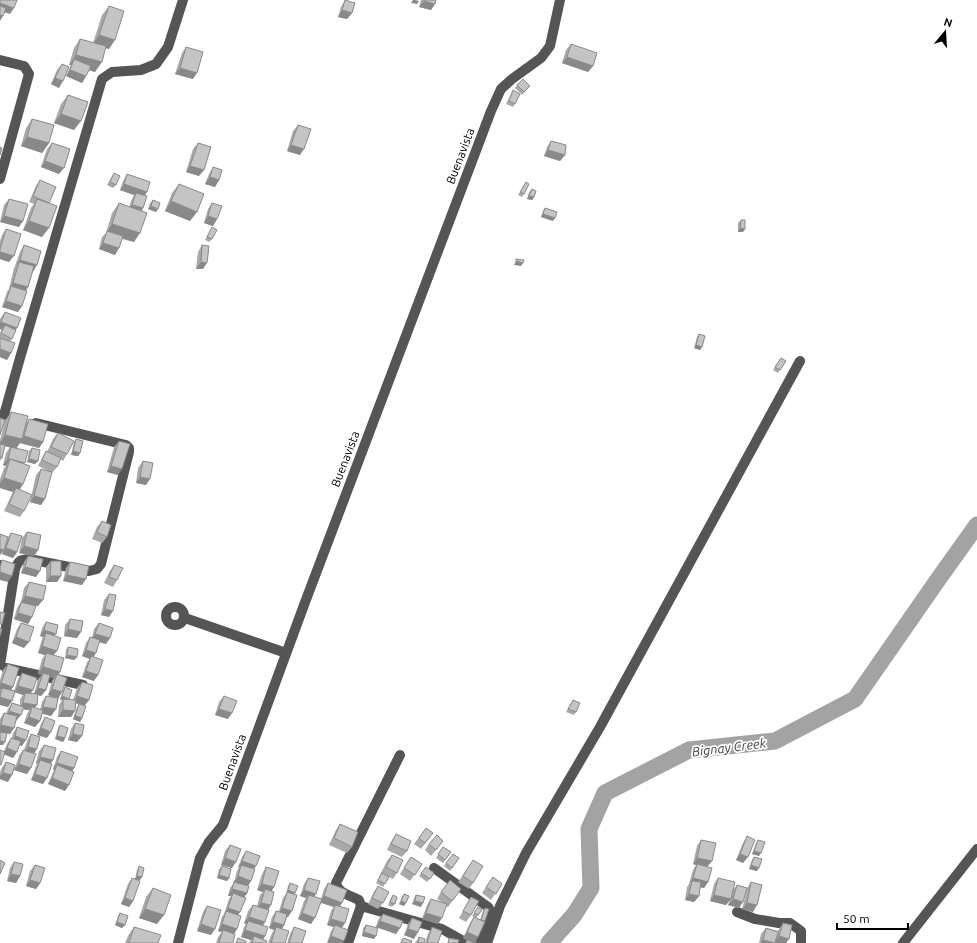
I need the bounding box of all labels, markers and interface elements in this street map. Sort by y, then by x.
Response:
north arrow [925,12,965,52]
text: N [942,16,954,29]
street label: Buenavista [443,126,477,186]
street label: Buenavista [328,429,362,489]
street label: Buenavista [216,732,248,792]
water label: Bignay Creek [691,735,767,758]
scale bar [837,905,908,931]
text: 50 m [843,912,870,925]

